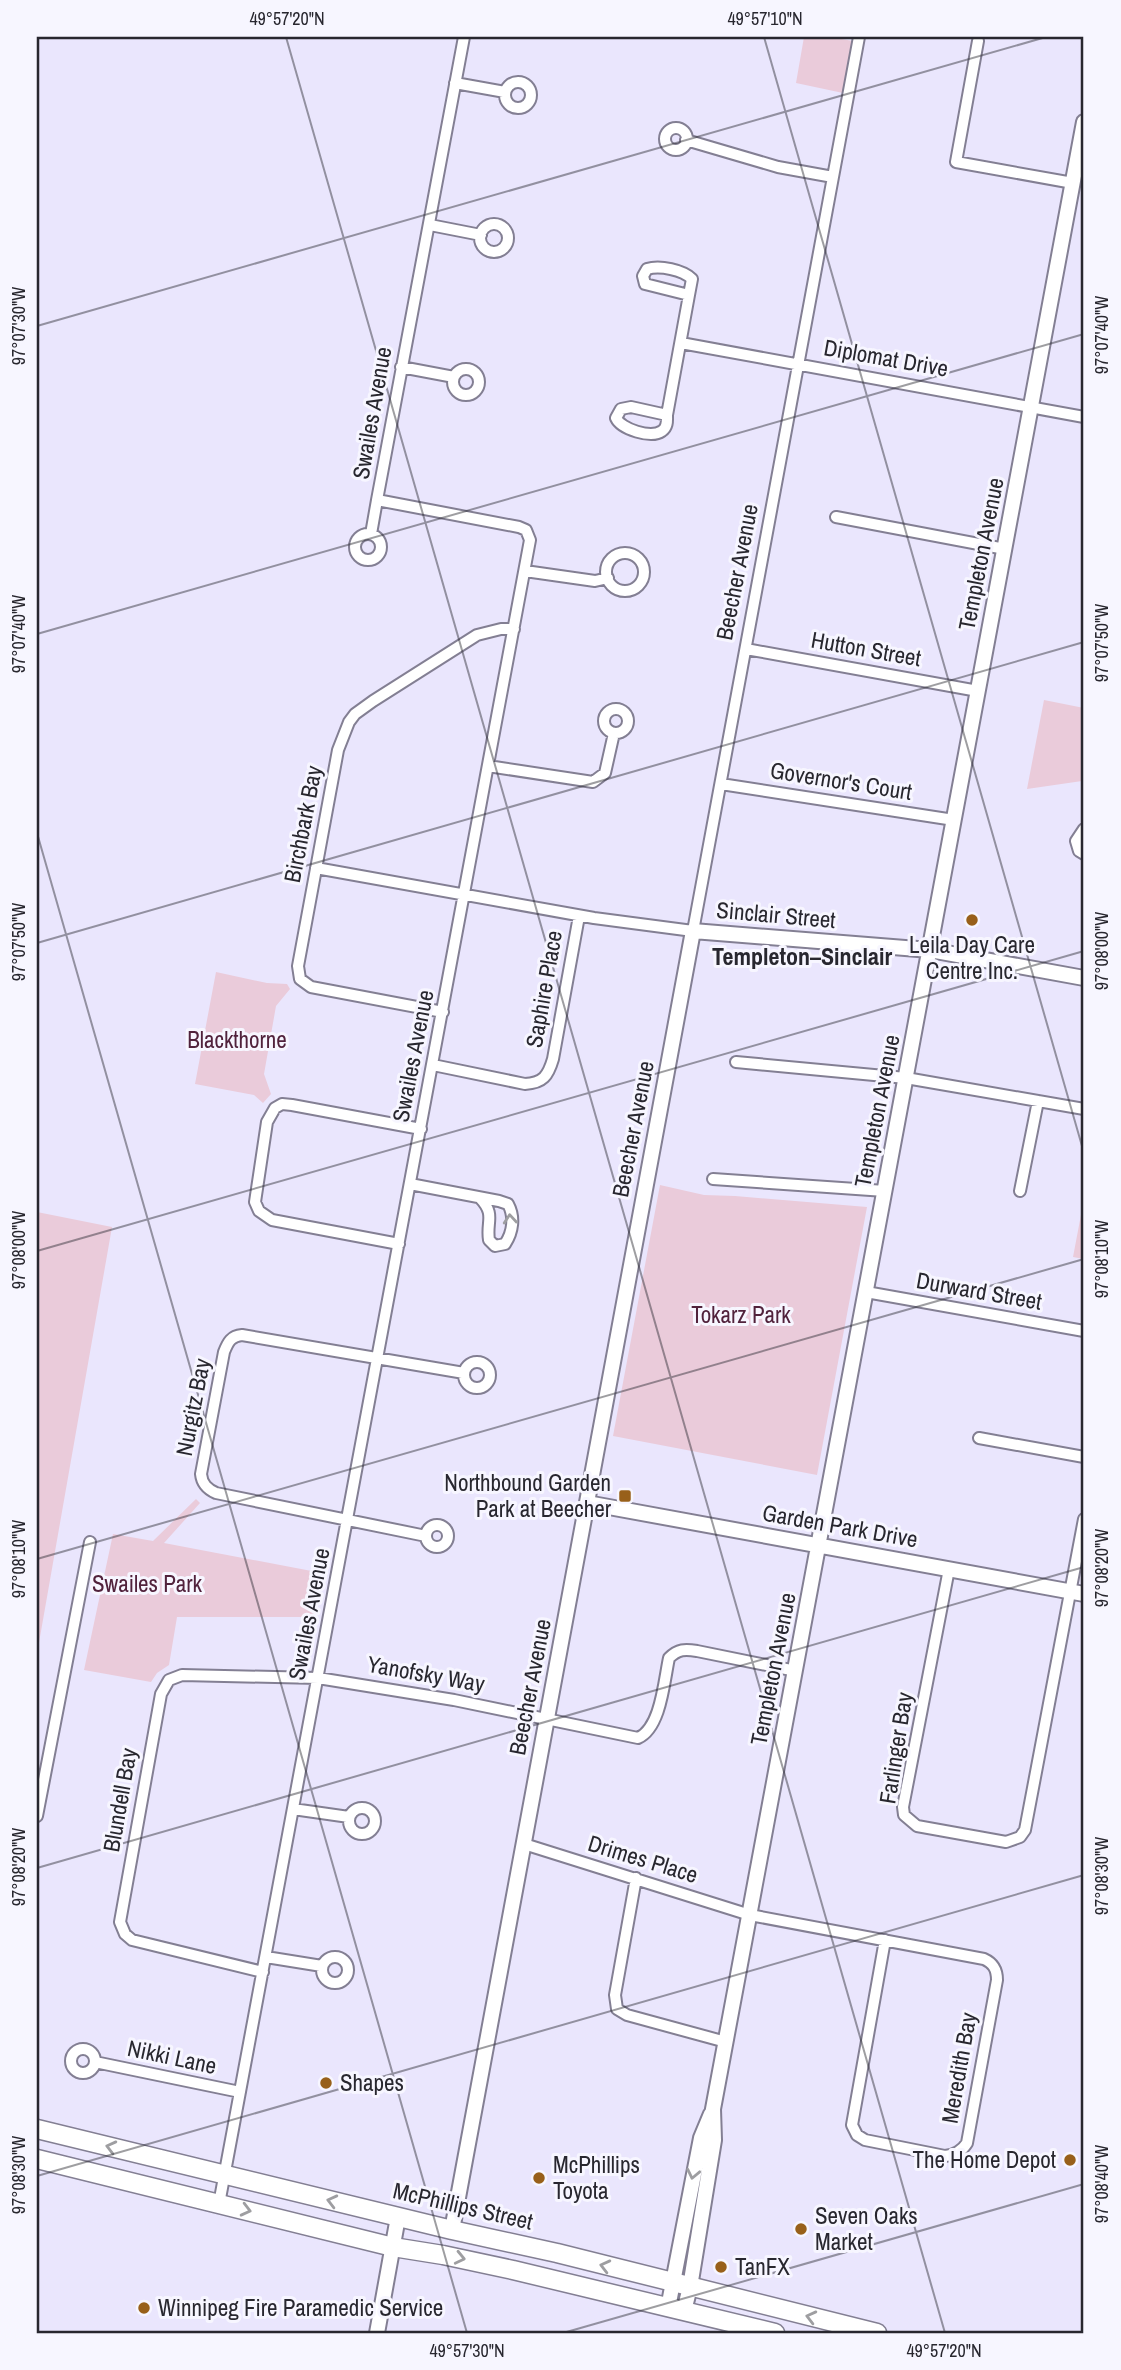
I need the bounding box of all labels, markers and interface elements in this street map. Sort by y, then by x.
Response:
text: 49°57'20"N [249,6,325,31]
text: 49°57'10"N [727,6,803,31]
text: 97°07'30"W [6,287,31,365]
text: 97°07'40"W [1089,296,1114,374]
street label: Diplomat Drive [821,331,951,384]
street label: Swailes Avenue [345,344,398,482]
street label: Templeton Avenue [951,475,1010,633]
street label: Beecher Avenue [708,501,765,643]
text: 97°07'40"W [6,595,31,673]
text: 97°07'50"W [1089,604,1114,682]
street label: Hutton Street [809,624,924,673]
street label: Governor's Court [768,754,914,807]
street label: Birchbark Bay [276,762,329,885]
street label: Sinclair Street [715,894,837,935]
text: 97°07'50"W [6,903,31,981]
marker: Leila Day Care Centre Inc. [964,912,980,928]
text: 97°08'00"W [1089,912,1114,990]
street label: Saphire Place [518,928,569,1050]
place label: Leila Day Care Centre Inc. [909,929,1035,986]
district label: Templeton–Sinclair [712,940,892,972]
street label: Swailes Avenue [385,987,440,1125]
park label: Blackthorne [187,1024,287,1055]
street label: Templeton Avenue [847,1032,906,1190]
street label: Beecher Avenue [604,1058,661,1200]
text: 97°08'00"W [6,1211,31,1289]
one-way arrow [503,1213,518,1224]
text: 97°08'10"W [1089,1220,1114,1298]
street label: Durward Street [914,1264,1044,1317]
park label: Tokarz Park [691,1299,791,1330]
street label: Nurgitz Bay [168,1355,217,1458]
place label: Northbound Garden Park at Beecher [444,1467,612,1524]
marker: Northbound Garden Park at Beecher [617,1488,633,1504]
street label: Garden Park Drive [760,1497,920,1554]
text: 97°08'10"W [6,1520,31,1598]
text: 97°08'20"W [1089,1529,1114,1607]
street label: Swailes Avenue [281,1545,336,1683]
park label: Swailes Park [92,1568,203,1599]
street label: Templeton Avenue [743,1590,802,1748]
street label: Beecher Avenue [501,1616,558,1758]
street label: Yanofsky Way [365,1648,488,1699]
street label: Farlinger Bay [871,1689,920,1806]
street label: Blundell Bay [95,1745,144,1854]
street label: Drimes Place [584,1827,702,1890]
text: 97°08'20"W [6,1828,31,1906]
text: 97°08'30"W [1089,1837,1114,1915]
street label: Meredith Bay [934,2009,984,2126]
street label: Nikki Lane [125,2032,219,2081]
place label: Shapes [340,2067,404,2098]
marker: Shapes [318,2075,334,2091]
text: 97°08'30"W [6,2136,31,2214]
one-way arrow [105,2141,117,2155]
place label: The Home Depot [912,2144,1056,2175]
text: 97°08'40"W [1089,2145,1114,2223]
place label: McPhillips Toyota [553,2149,640,2206]
marker: The Home Depot [1062,2152,1078,2168]
one-way arrow [687,2168,702,2180]
marker: McPhillips Toyota [531,2170,547,2186]
street label: McPhillips Street [390,2174,536,2237]
one-way arrow [326,2195,338,2209]
place label: Seven Oaks Market [815,2200,918,2257]
one-way arrow [240,2202,252,2216]
marker: Seven Oaks Market [793,2221,809,2237]
one-way arrow [454,2250,466,2265]
place label: TanFX [735,2251,790,2282]
marker: TanFX [713,2259,729,2275]
one-way arrow [599,2260,611,2274]
place label: Winnipeg Fire Paramedic Service [158,2292,443,2323]
marker: Winnipeg Fire Paramedic Service [136,2300,152,2316]
one-way arrow [805,2311,817,2325]
text: 49°57'30"N [429,2338,505,2363]
text: 49°57'20"N [906,2338,982,2363]

